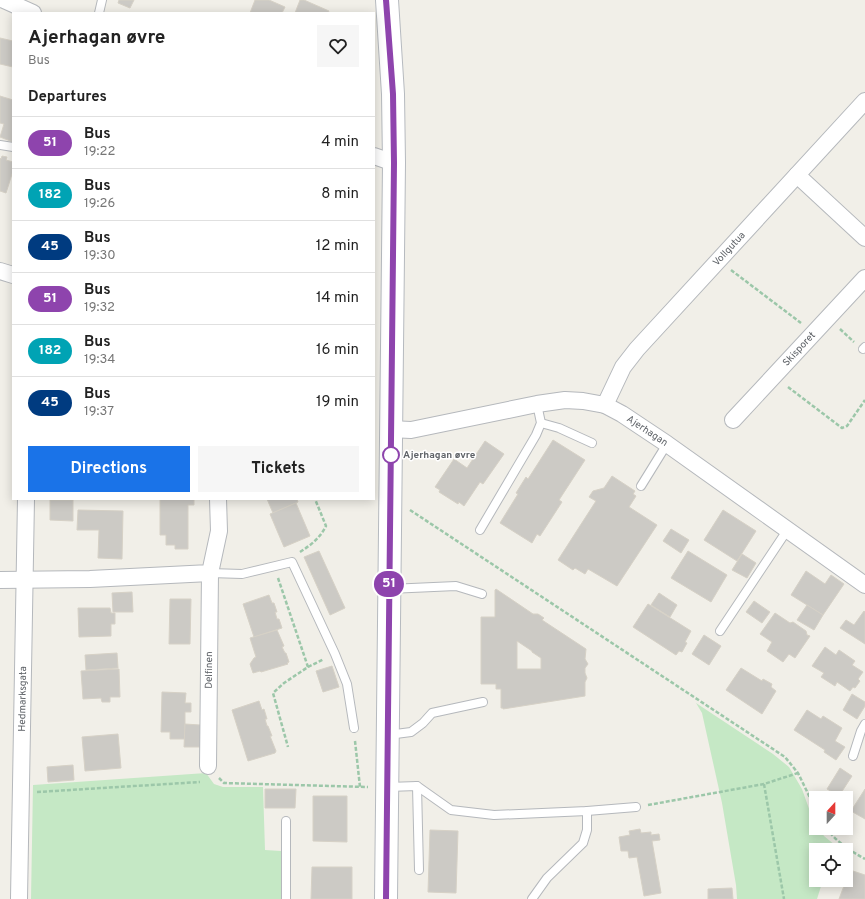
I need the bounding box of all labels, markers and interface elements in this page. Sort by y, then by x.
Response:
button: heart [317,25,359,67]
text: Ajerhagan øvre [28,26,165,50]
text: Bus [28,53,50,69]
text: Departures [28,88,107,107]
text: Bus [84,125,111,144]
text: 4 min [321,133,359,152]
text: 51 [43,134,57,151]
text: 19:22 [84,144,115,160]
text: Bus [84,177,111,196]
text: 8 min [321,185,359,204]
text: 182 [39,186,61,203]
text: 19:26 [84,196,115,212]
text: Bus [84,229,111,248]
street label: Vollgutua [710,229,748,269]
text: 12 min [316,237,359,256]
text: 45 [41,238,59,255]
text: 19:30 [84,248,116,264]
text: Bus [84,281,111,300]
text: 14 min [316,289,359,308]
text: 51 [43,290,57,307]
text: 19:32 [84,300,115,316]
street label: Skisporet [780,329,818,369]
text: Bus [84,333,111,352]
text: 16 min [316,341,359,360]
text: 182 [39,342,61,359]
text: 19:34 [84,352,115,368]
text: Bus [84,385,111,404]
text: 19 min [316,393,359,412]
text: 45 [41,394,59,411]
text: 19:37 [84,404,114,420]
street label: Ajerhagan [624,412,670,449]
button: Directions [28,446,190,492]
button: Tickets [198,446,359,492]
marker: Ajerhagan øvre [382,446,400,464]
place label: Ajerhagan øvre [403,449,476,462]
line badge: 51 [371,571,407,597]
text: 51 [382,575,396,592]
street label: Delfinen [202,651,216,689]
street label: Hedmarksgata [15,666,30,732]
north arrow [809,791,853,835]
map controls [809,791,853,887]
button: locate [809,843,853,887]

